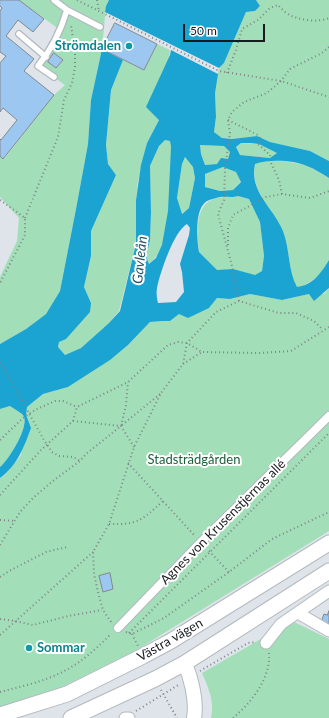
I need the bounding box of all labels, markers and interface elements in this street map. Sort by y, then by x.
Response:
scale bar [185,16,267,42]
text: 50 m [190,23,217,38]
place label: Strömdalen [55,38,121,54]
marker: Strömdalen [124,41,134,51]
water label: Gavleån [129,235,151,285]
park label: Stadsträdgården [148,452,240,468]
street label: Agnes von Krusenstjernas allé [157,456,289,588]
street label: Västra vägen [135,615,205,665]
place label: Sommar [37,640,85,656]
marker: Sommar [24,643,34,653]

